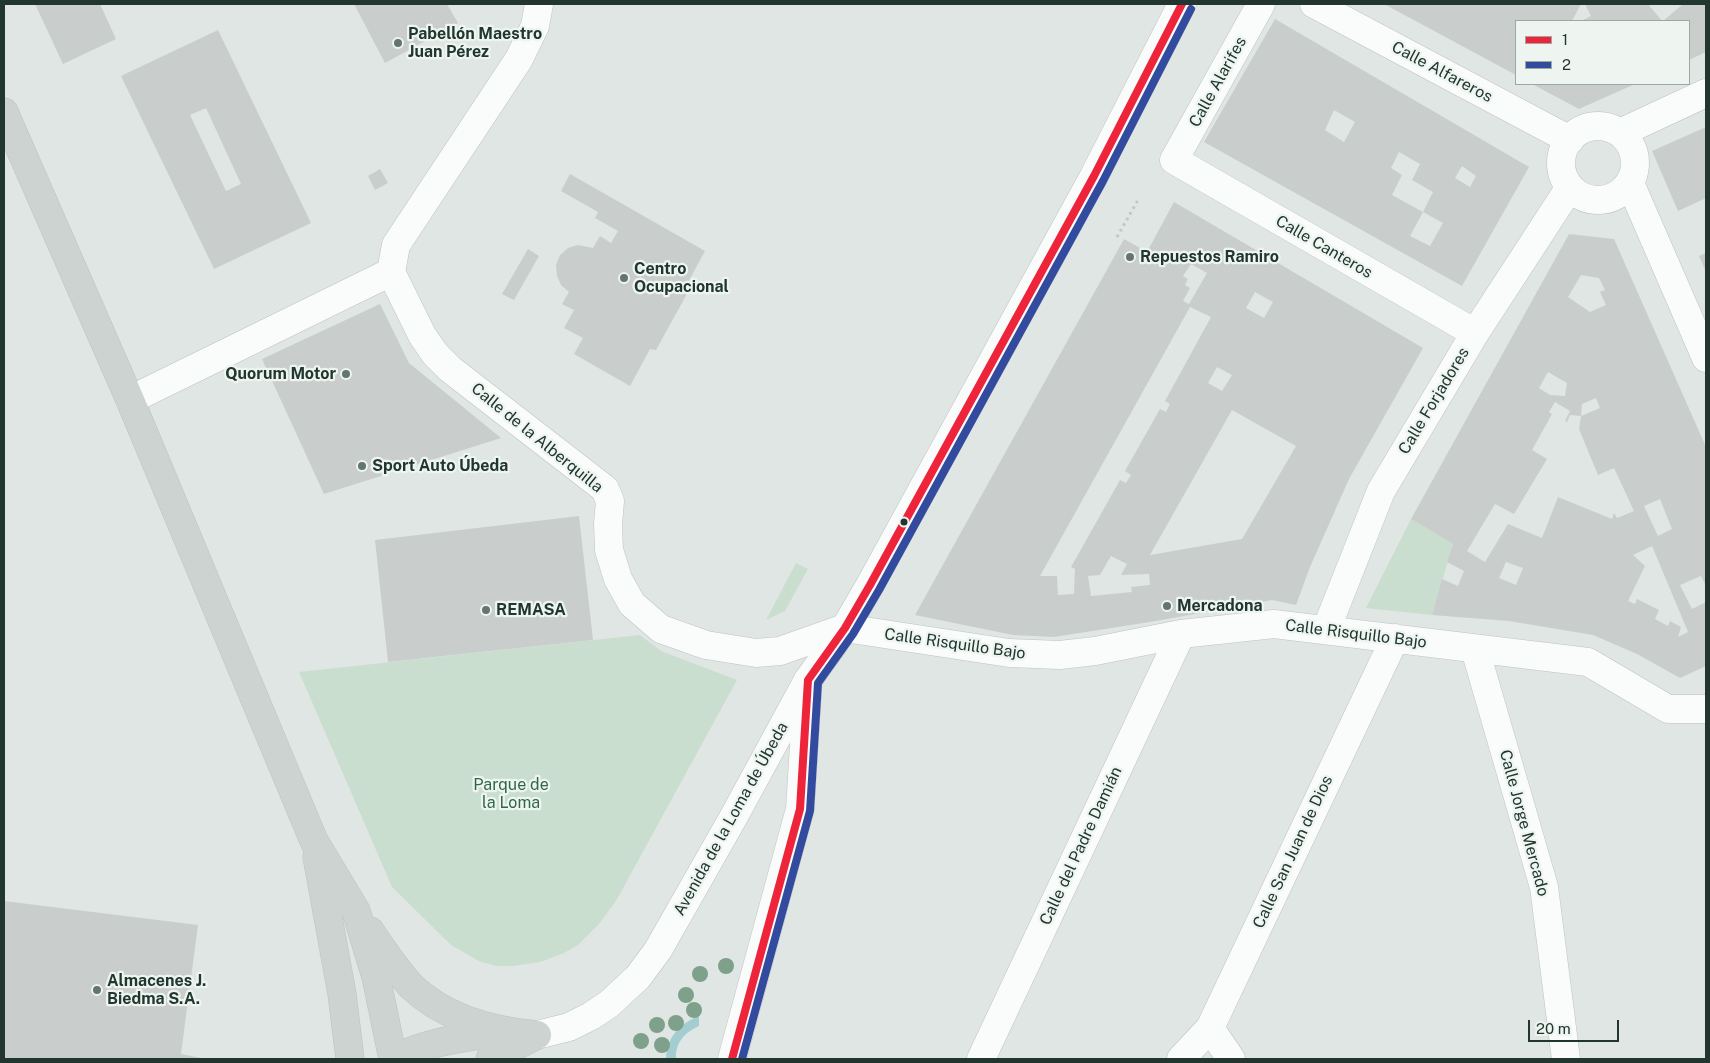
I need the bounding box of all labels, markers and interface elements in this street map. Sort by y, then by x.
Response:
legend [1515,20,1690,85]
place label: Pabellón Maestro Juan Pérez [408,24,542,62]
text: 1 [1562,31,1568,48]
street label: Calle Alarifes [1185,33,1251,131]
marker: Pabellón Maestro Juan Pérez [392,37,404,49]
street label: Calle Alfareros [1388,37,1496,107]
text: 2 [1562,56,1571,73]
street label: Calle Canteros [1272,212,1376,282]
place label: Repuestos Ramiro [1140,247,1279,267]
marker: Repuestos Ramiro [1124,251,1136,263]
place label: Centro Ocupacional [634,259,729,297]
marker: Centro Ocupacional [618,272,630,284]
street label: Calle Forjadores [1395,344,1473,458]
place label: Quorum Motor [225,364,336,384]
marker: Quorum Motor [340,368,352,380]
street label: Calle de la Alberquilla [467,379,607,497]
place label: Sport Auto Úbeda [372,456,508,476]
marker: Sport Auto Úbeda [356,460,368,472]
unlabelled marker [899,517,909,527]
place label: Mercadona [1177,596,1262,616]
place label: REMASA [496,600,566,620]
marker: Mercadona [1161,600,1173,612]
marker: REMASA [480,604,492,616]
street label: Calle Risquillo Bajo [1284,616,1428,652]
street label: Calle Risquillo Bajo [883,625,1027,663]
street label: Avenida de la Loma de Úbeda [670,719,792,919]
street label: Calle Jorge Mercado [1495,748,1553,898]
street label: Calle del Padre Damián [1036,764,1126,928]
street label: Calle San Juan de Dios [1249,772,1337,932]
park label: Parque de la Loma [473,775,549,813]
place label: Almacenes J. Biedma S.A. [107,971,206,1009]
marker: Almacenes J. Biedma S.A. [91,984,103,996]
scale bar [1530,1010,1621,1042]
text: 20 m [1536,1020,1571,1037]

